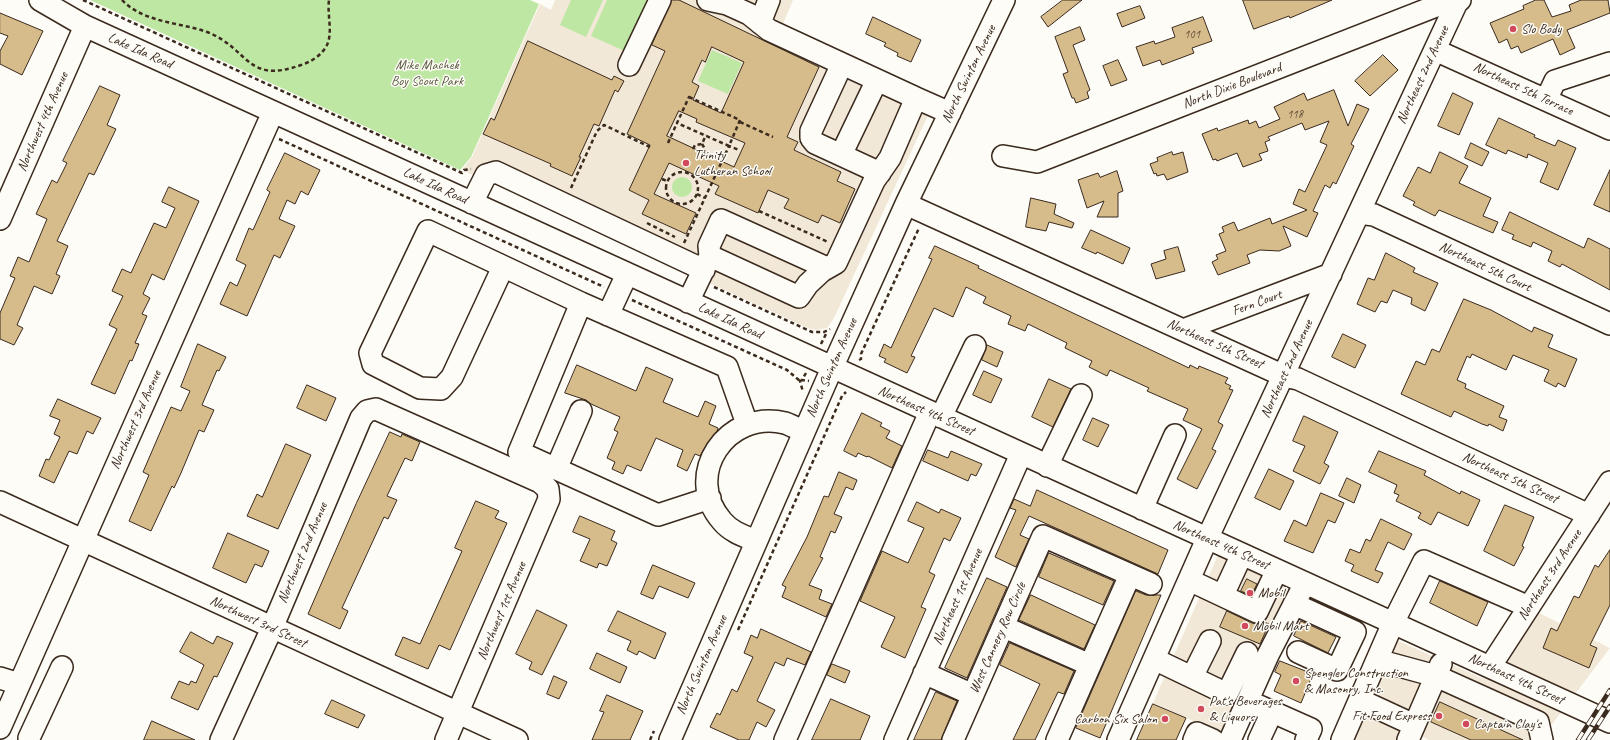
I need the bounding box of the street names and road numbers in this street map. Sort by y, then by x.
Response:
street label: North Swinton Avenue [938,22,1000,126]
street label: Northeast 2nd Avenue [1393,23,1453,127]
street label: Lake Ida Road [105,29,175,73]
street label: North Dixie Boulevard [1180,59,1284,113]
street label: Northeast 5th Terrace [1470,59,1576,119]
street label: Northwest 4th Avenue [14,70,72,174]
street label: Lake Ida Road [400,164,470,208]
street label: Northeast 5th Court [1436,238,1534,296]
street label: Fern Court [1230,286,1284,320]
street label: Lake Ida Road [695,299,765,343]
street label: Northeast 5th Street [1164,315,1266,373]
street label: North Swinton Avenue [803,316,861,420]
street label: Northeast 2nd Avenue [1257,317,1317,421]
street label: Northwest 3rd Avenue [107,368,165,472]
street label: Northeast 4th Street [875,382,977,440]
street label: Northeast 5th Street [1459,448,1561,508]
street label: Northwest 2nd Avenue [274,500,332,606]
street label: Northeast 4th Street [1170,516,1272,574]
street label: Northeast 3rd Avenue [1514,526,1586,624]
street label: Northeast 1st Avenue [929,546,987,648]
street label: Northwest 1st Avenue [474,559,530,663]
street label: West Cannery Row Circle [966,580,1030,696]
street label: Northwest 3rd Street [207,592,309,652]
street label: North Swinton Avenue [673,613,731,717]
street label: Northeast 4th Street [1465,649,1567,709]

